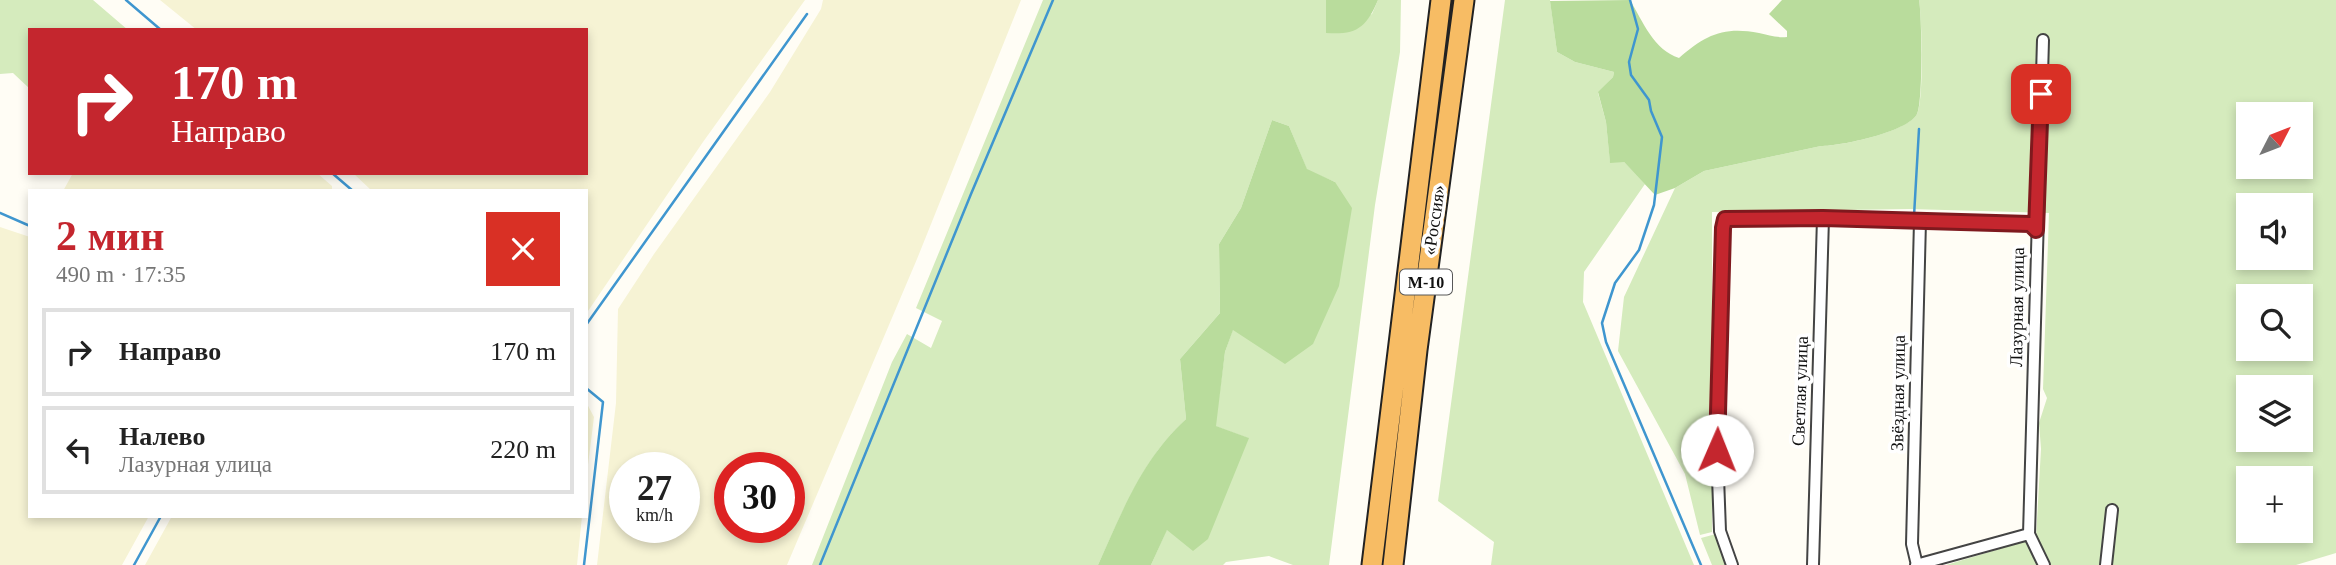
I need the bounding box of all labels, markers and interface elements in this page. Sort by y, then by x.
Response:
text: 170 m [171,55,298,110]
icon: right [56,56,147,147]
pin [2011,64,2071,124]
icon: arrive [2022,75,2060,113]
north arrow [2236,102,2314,178]
map controls [2236,102,2313,543]
text: Направо [171,113,286,149]
street label: «Россия» [1419,184,1449,256]
button: sound [2236,193,2313,270]
button: close [486,212,560,286]
text: 2 мин [56,213,165,259]
street label: Лазурная улица [2006,247,2028,367]
text: 490 m · 17:35 [56,262,186,287]
road number: М-10 [1400,270,1452,294]
button: search [2236,284,2313,361]
icon: right [60,333,98,371]
street label: Звёздная улица [1887,335,1909,451]
street label: Светлая улица [1788,336,1812,446]
text: Направо [119,337,221,366]
text: 170 m [490,337,556,366]
button: layers [2236,375,2313,452]
position arrow [1680,413,1754,487]
text: Налево [119,422,205,451]
icon: left [60,431,98,469]
text: 220 m [490,435,556,464]
text: Лазурная улица [119,452,272,477]
speed limit sign: 30 [714,452,805,543]
button: + [2236,466,2313,543]
text: 27 [637,469,672,508]
text: km/h [636,505,673,525]

